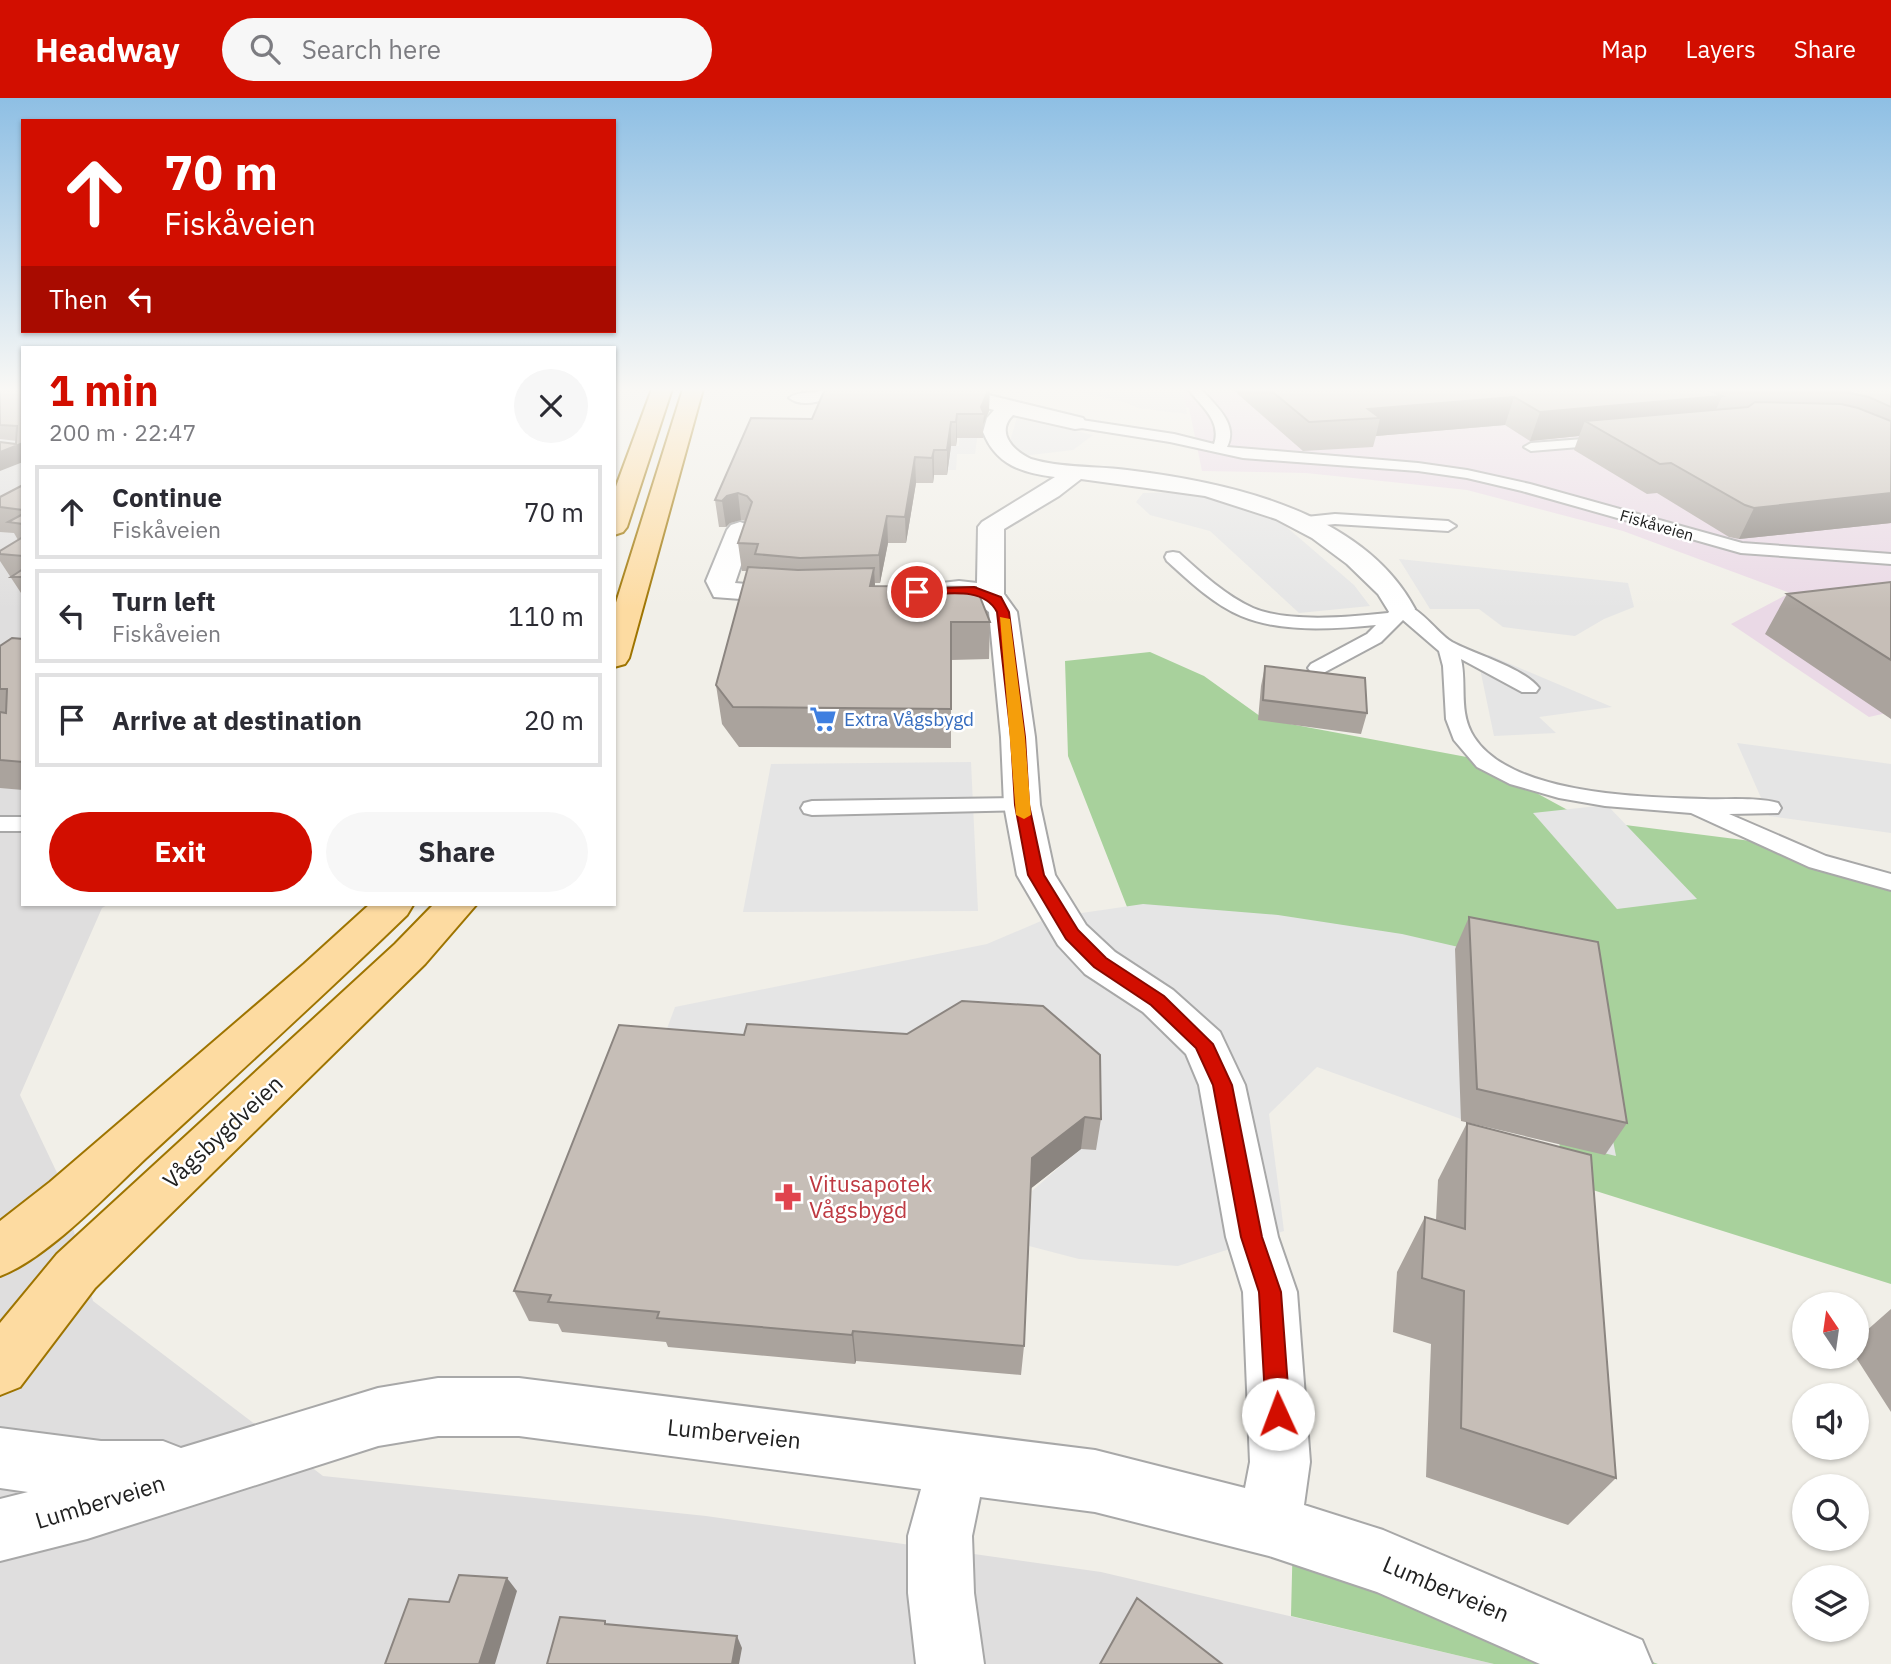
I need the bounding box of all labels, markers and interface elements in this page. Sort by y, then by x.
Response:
search box [222,18,712,81]
text: Headway [35,28,180,71]
icon: search [246,30,284,68]
text: Search here [302,32,441,66]
text: Map [1601,33,1648,65]
text: Layers [1686,33,1756,65]
text: Share [1794,33,1856,65]
text: 70 m [164,140,278,203]
icon: ahead [49,147,140,238]
text: Fiskåveien [164,202,316,244]
icon: left [122,280,160,318]
text: Then [49,282,108,316]
text: 1 min [49,363,159,418]
button: close [514,369,588,443]
text: 200 m · 22:47 [49,417,196,447]
text: Continue [112,480,222,514]
icon: ahead [53,493,91,531]
text: 70 m [524,495,584,529]
street label: Fiskåveien [1618,505,1696,545]
text: Fiskåveien [112,514,221,544]
pin [887,562,947,622]
icon: arrive [898,573,936,611]
text: Turn left [112,584,215,618]
icon: left [53,597,91,635]
text: 110 m [508,599,584,633]
text: Fiskåveien [112,618,221,648]
icon: arrive [53,701,91,739]
text: Arrive at destination [112,703,362,737]
text: 20 m [524,703,584,737]
supermarket icon: Extra Vågsbygd [808,704,838,734]
place label: Extra Vågsbygd [844,707,974,731]
button: Exit [49,812,312,892]
button: Share [326,812,588,892]
street label: Vågsbygdveien [156,1068,289,1195]
place label: Vitusapotek Vågsbygd [809,1168,932,1224]
pharmacy icon: Vitusapotek Vågsbygd [773,1182,803,1212]
north arrow [1792,1292,1869,1368]
map controls [1792,1292,1869,1642]
position arrow [1241,1377,1315,1451]
button: sound [1792,1383,1869,1460]
street label: Lumberveien [666,1411,802,1455]
street label: Lumberveien [31,1467,168,1535]
button: search [1792,1474,1869,1551]
street label: Lumberveien [1379,1548,1514,1628]
button: layers [1792,1565,1869,1642]

